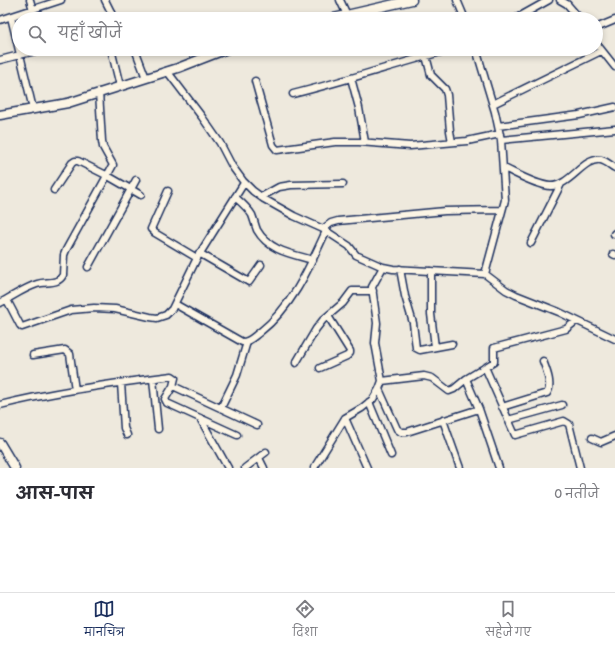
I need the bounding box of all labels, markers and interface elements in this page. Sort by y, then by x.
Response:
search box [12,12,603,56]
icon: search [26,23,48,45]
text: यहाँ खोजें [58,24,122,42]
text: आस-पास [16,483,94,503]
text: 0 नतीजे [554,486,599,501]
tab: मानचित्र [84,598,124,644]
tab: दिशा [293,598,317,644]
tab: सहेजे गए [486,598,531,644]

